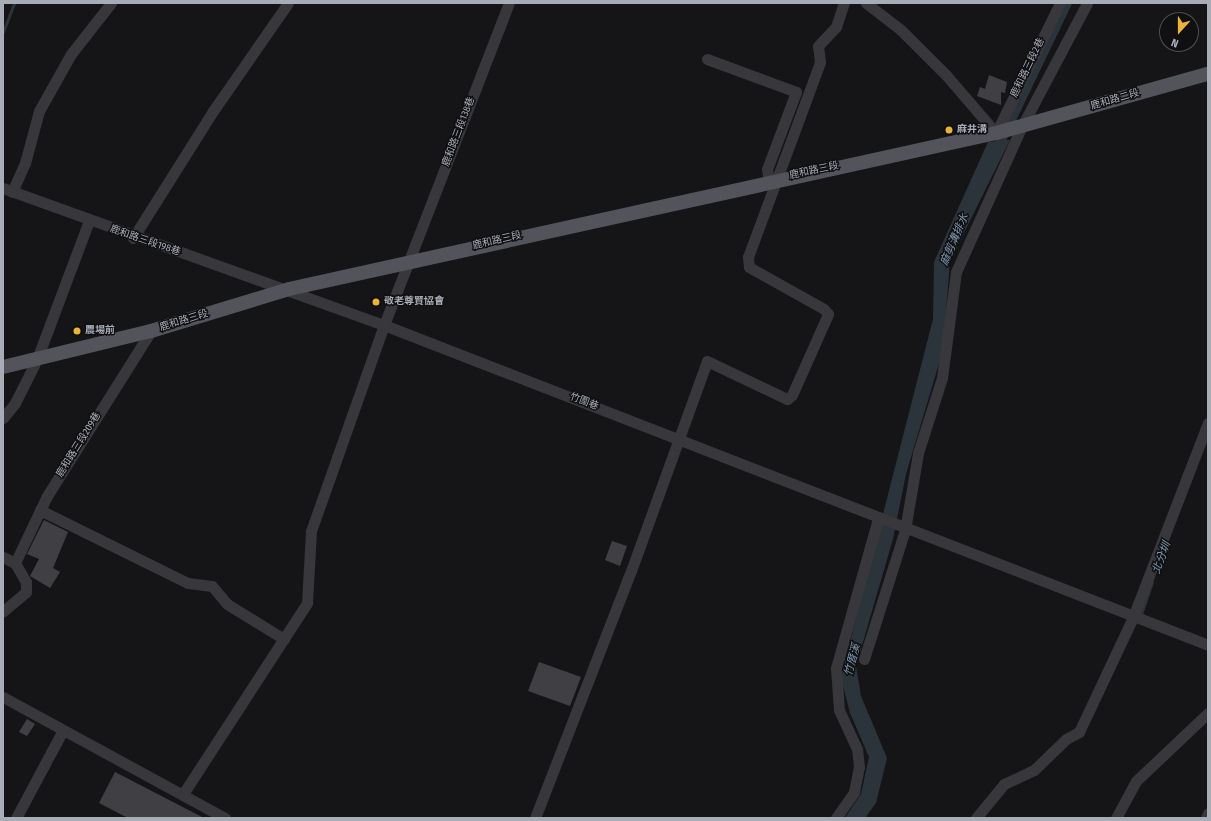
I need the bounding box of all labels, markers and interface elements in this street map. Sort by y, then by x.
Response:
north arrow [1159,12,1199,52]
text: N [1169,35,1180,50]
street label: 鹿和路三段2巷 [1008,36,1048,100]
street label: 鹿和路二段 [1089,87,1141,113]
street label: 鹿和路三段138巷 [440,96,478,168]
place label: 麻井溝 [957,124,987,136]
marker: 麻井溝 [944,125,954,135]
street label: 鹿和路三段 [788,160,840,182]
water label: 麻剪溝排水 [938,212,972,268]
street label: 鹿和路三段198巷 [108,223,182,259]
street label: 鹿和路三段 [471,230,523,252]
place label: 敬老尊賢協會 [384,296,444,308]
marker: 敬老尊賢協會 [371,297,381,307]
street label: 鹿和路三段 [158,308,210,334]
place label: 農場前 [85,325,115,337]
marker: 農場前 [72,326,82,336]
street label: 竹圍巷 [568,391,600,413]
street label: 鹿和路三段209巷 [54,410,104,480]
water label: 北分圳 [1150,540,1174,576]
water label: 竹厝溪 [842,642,864,678]

